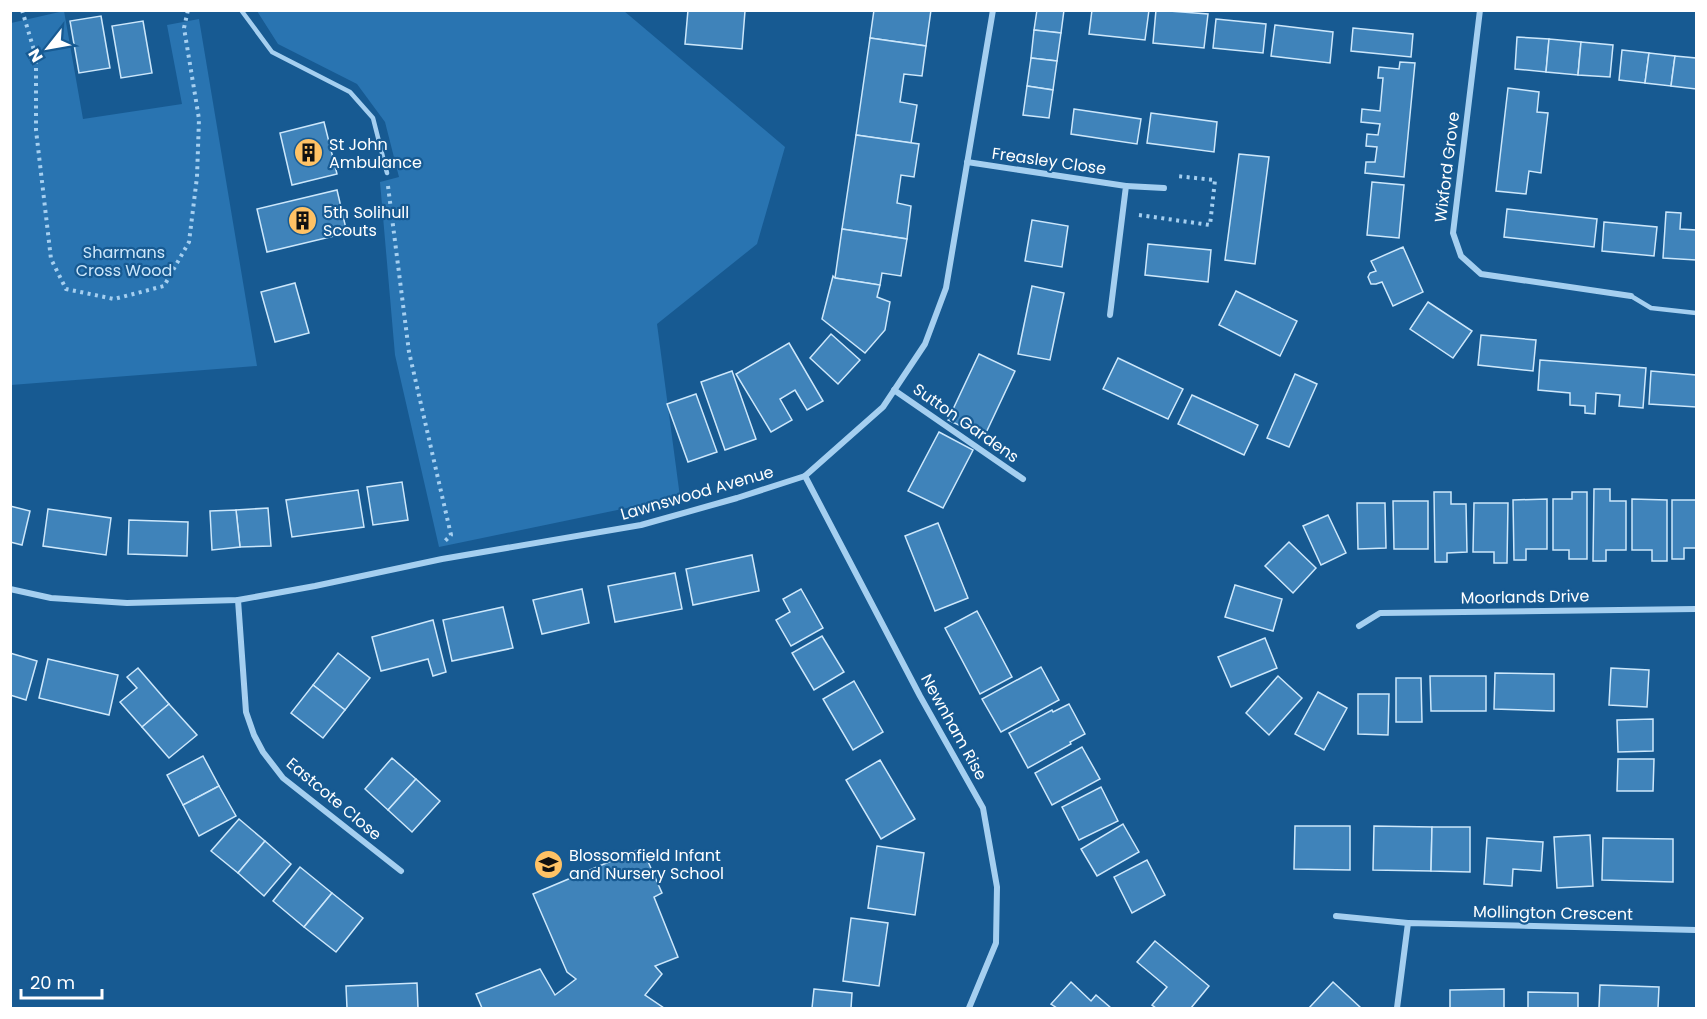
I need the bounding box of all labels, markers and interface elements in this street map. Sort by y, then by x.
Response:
north arrow [18,18,78,78]
text: N [23,44,49,67]
street label: Wixford Grove [1429,110,1465,224]
place label: St John Ambulance [329,133,422,174]
building icon: St John Ambulance [292,137,324,169]
street label: Freasley Close [990,142,1108,180]
place label: 5th Solihull Scouts [323,201,409,242]
building icon: 5th Solihull Scouts [286,205,318,237]
park label: Sharmans Cross Wood [76,241,172,282]
street label: Sutton Gardens [908,378,1024,468]
street label: Lawnswood Avenue [618,460,776,526]
street label: Moorlands Drive [1460,584,1590,610]
street label: Newnham Rise [915,670,993,784]
street label: Eastcote Close [281,752,387,846]
place label: Blossomfield Infant and Nursery School [569,844,724,885]
school or university icon: Blossomfield Infant and Nursery School [532,848,564,880]
street label: Mollington Crescent [1473,900,1633,926]
scale bar [21,962,102,1000]
text: 20 m [30,970,75,995]

